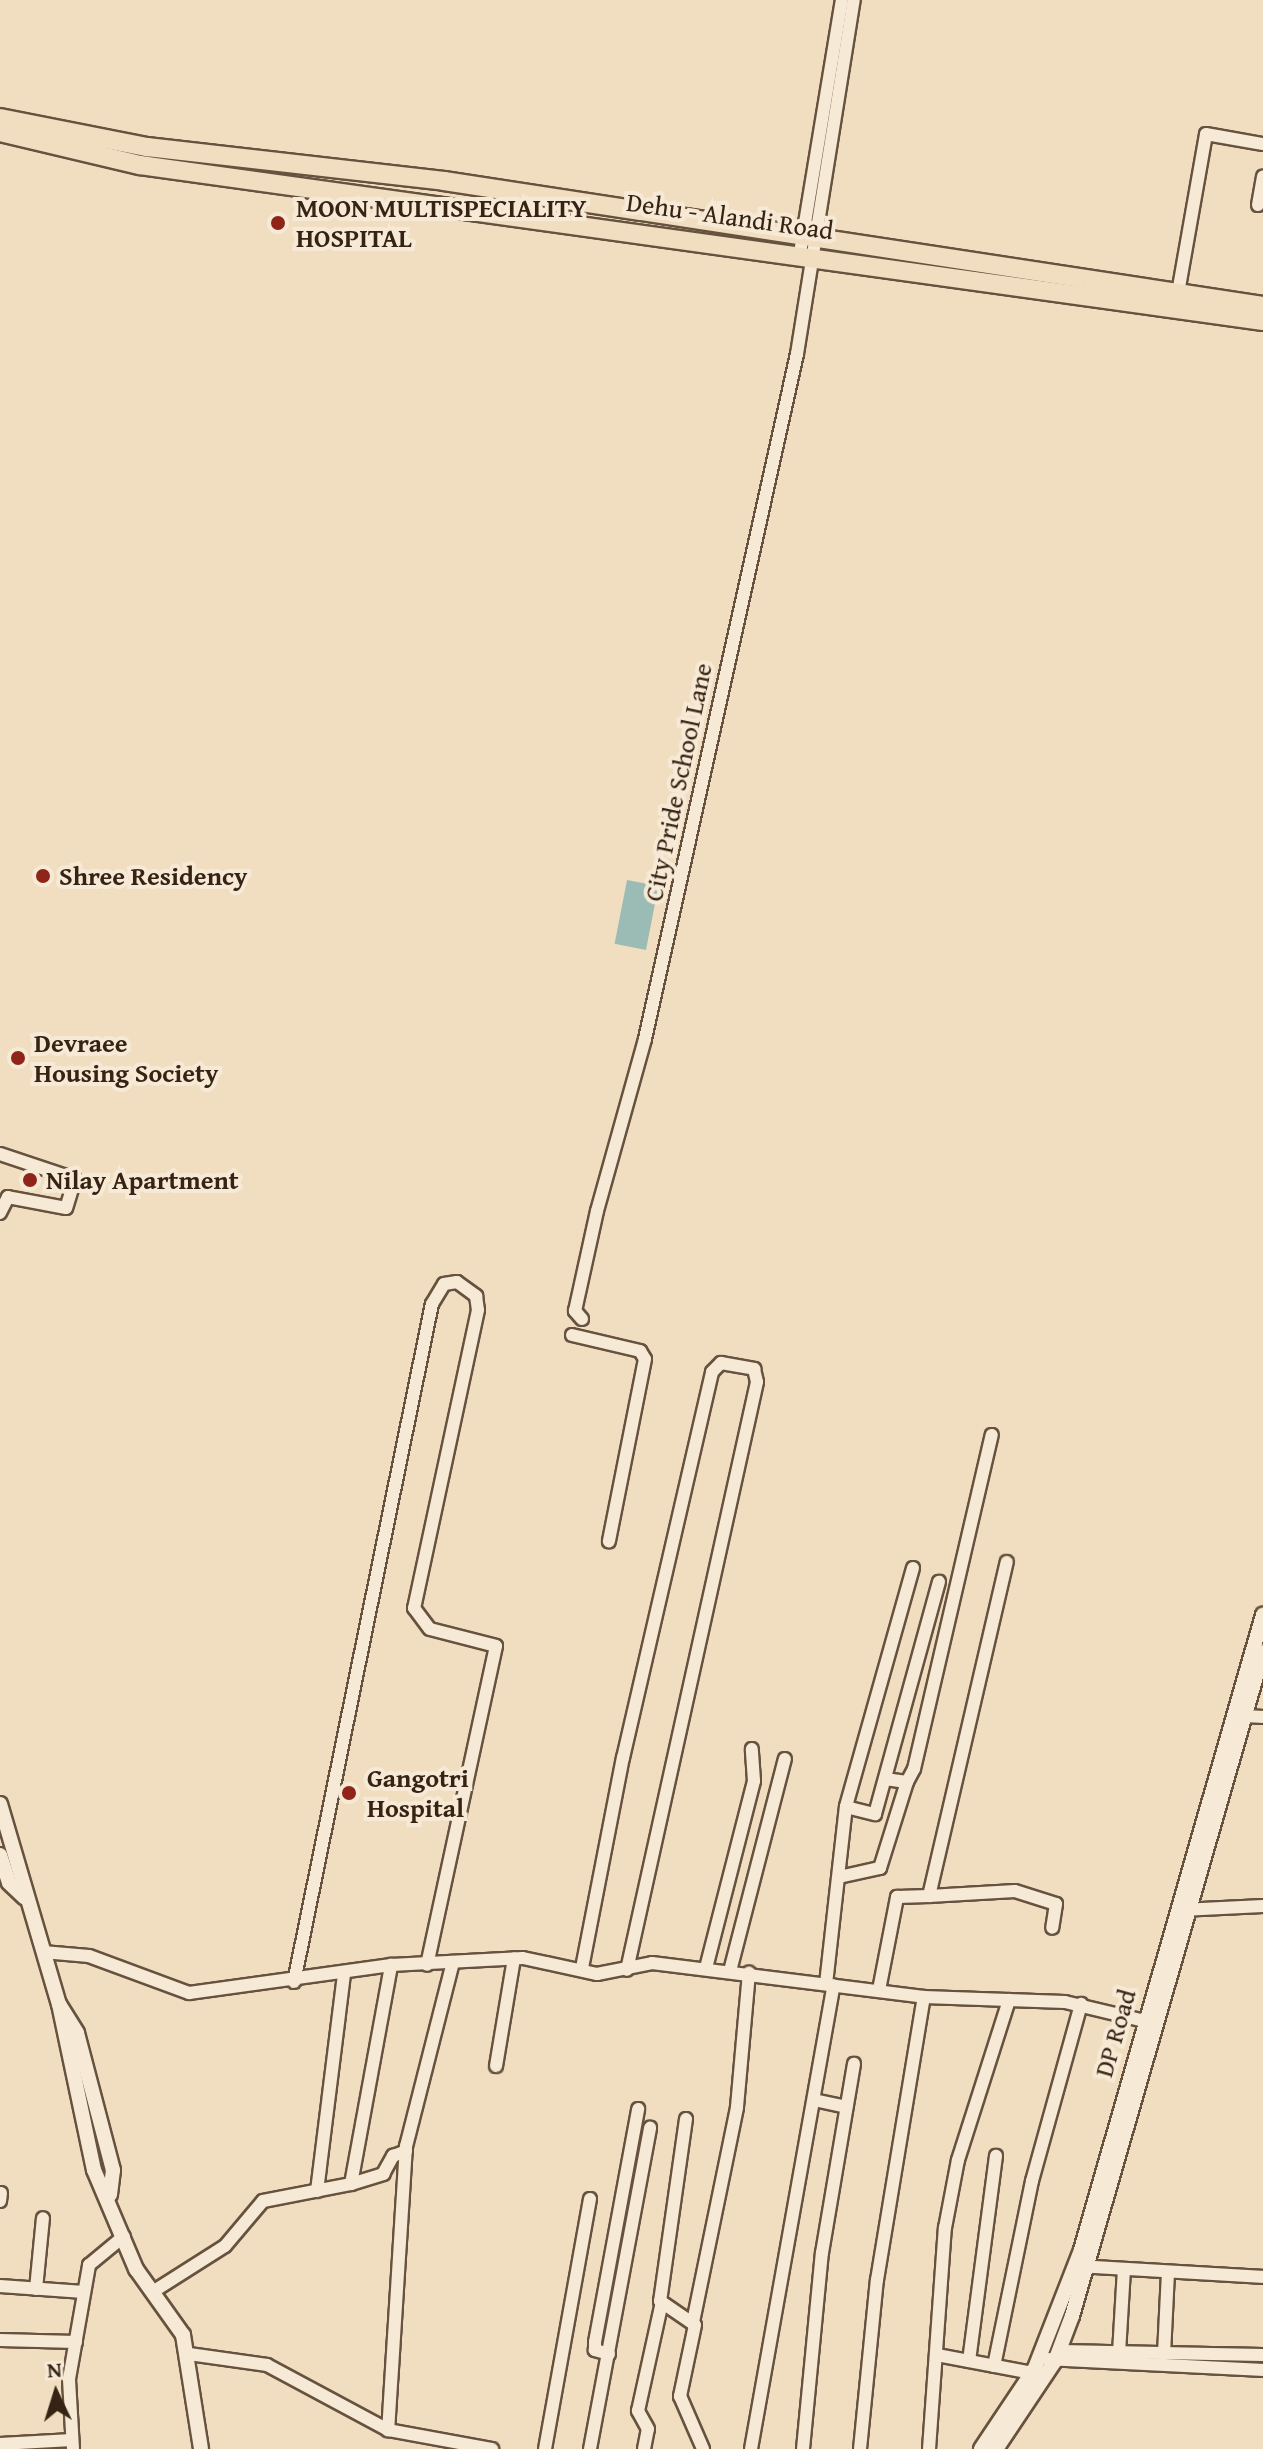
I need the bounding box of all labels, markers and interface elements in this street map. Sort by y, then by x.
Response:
street label: Dehu - Alandi Road [625,186,835,246]
place label: MOON MULTISPECIALITY HOSPITAL [296,192,586,254]
marker: MOON MULTISPECIALITY HOSPITAL [267,212,289,234]
street label: City Pride School Lane [637,660,719,904]
place label: Shree Residency [59,860,247,892]
marker: Shree Residency [34,867,52,885]
place label: Devraee Housing Society [34,1027,218,1088]
marker: Devraee Housing Society [9,1049,27,1067]
place label: Nilay Apartment [46,1164,239,1196]
marker: Nilay Apartment [21,1171,39,1189]
place label: Gangotri Hospital [367,1762,469,1824]
marker: Gangotri Hospital [338,1782,360,1804]
street label: DP Road [1088,1985,1142,2081]
north arrow [16,2353,96,2433]
text: N [46,2353,63,2386]

